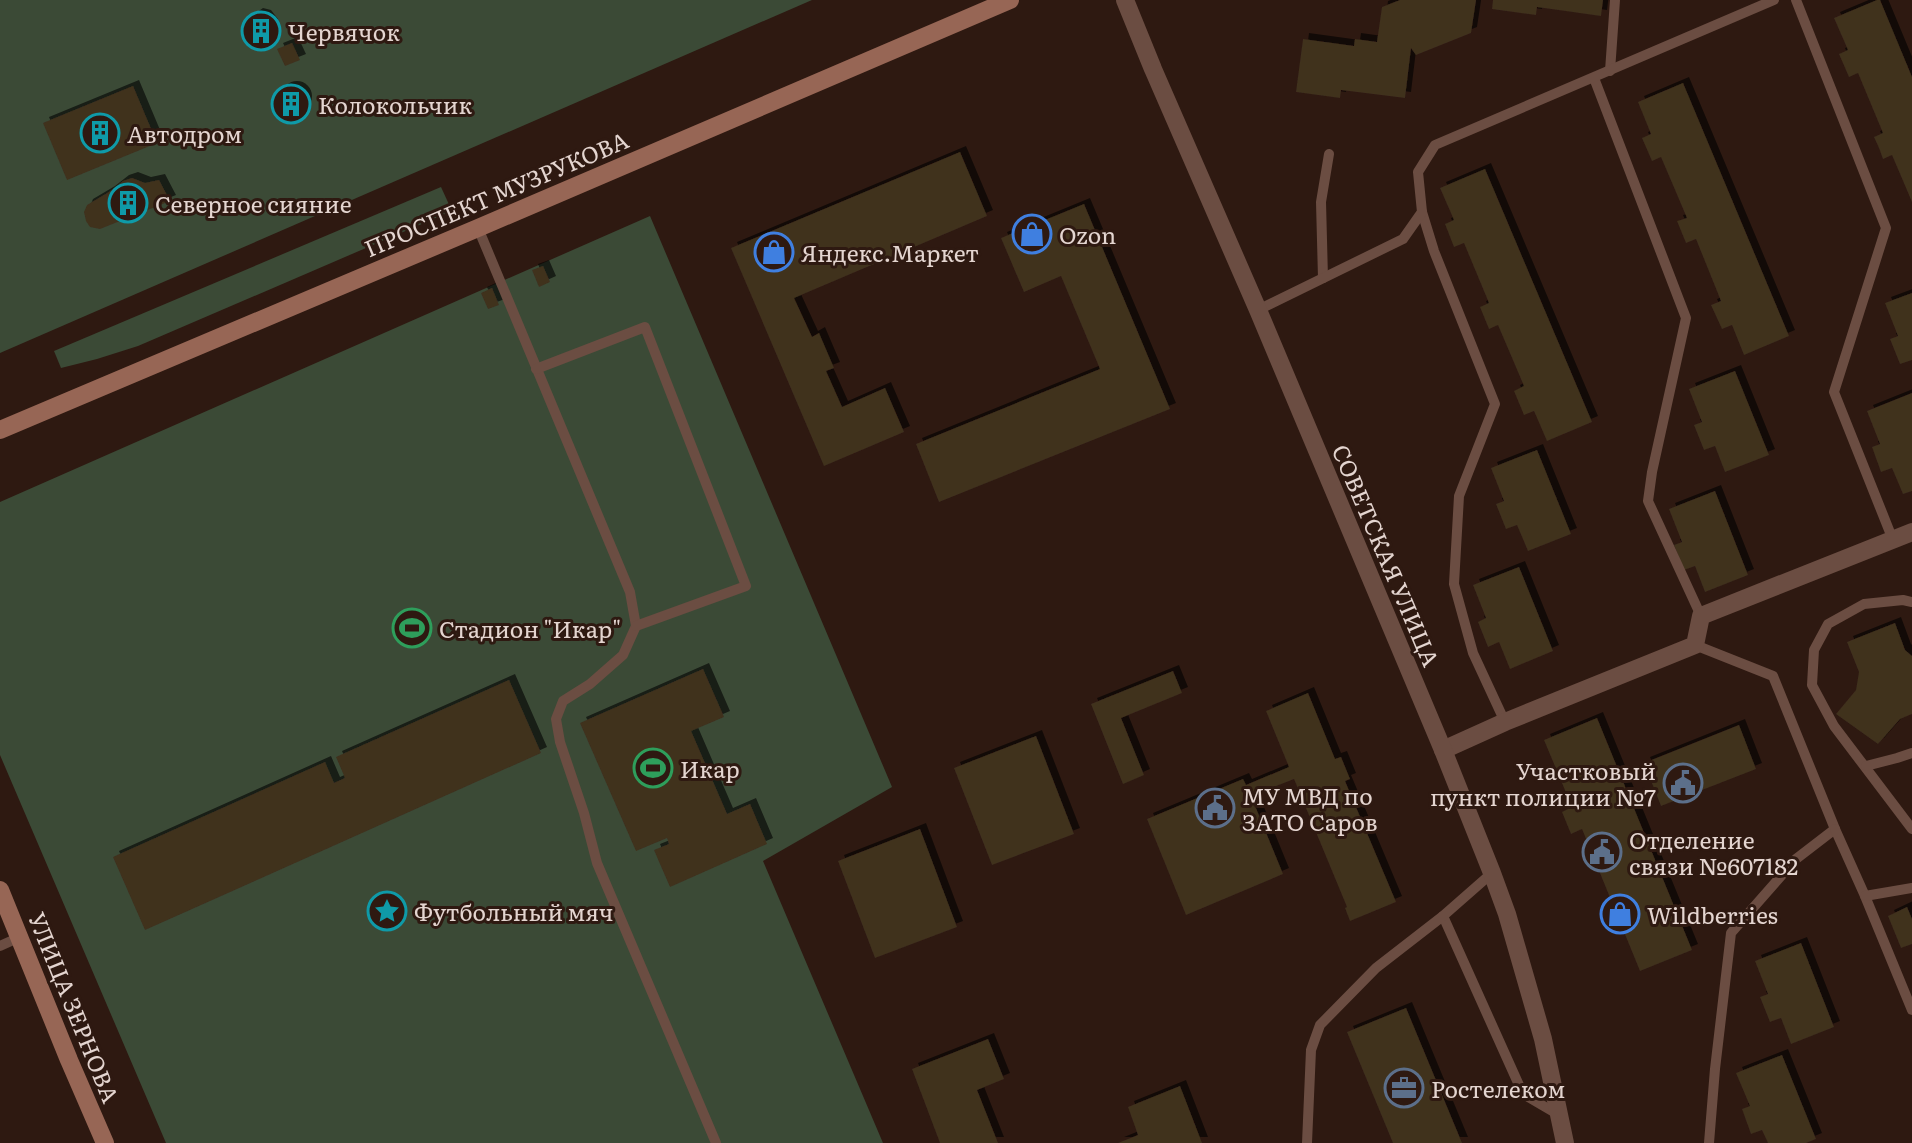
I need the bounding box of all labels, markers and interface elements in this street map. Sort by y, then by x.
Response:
building icon: Червячок [240,10,282,52]
place label: Червячок [288,14,400,48]
building icon: Колокольчик [270,83,312,125]
place label: Колокольчик [318,87,472,121]
building icon: Автодром [79,112,121,154]
place label: Автодром [127,116,242,150]
street label: ПРОСПЕКТ МУЗРУКОВА [359,122,634,264]
building icon: Северное сияние [107,182,149,224]
place label: Северное сияние [155,186,352,220]
shop icon: Ozon [1011,213,1053,255]
place label: Ozon [1059,217,1116,251]
shop icon: Яндекс.Маркет [753,231,795,273]
place label: Яндекс.Маркет [801,235,979,269]
street label: СОВЕТСКАЯ УЛИЦА [1325,439,1449,671]
sports icon: Стадион "Икар" [391,607,433,649]
place label: Стадион "Икар" [439,611,621,645]
sports icon: Икар [632,747,674,789]
place label: Икар [680,751,740,785]
place label: Участковый пункт полиции №7 [1430,753,1656,813]
public building icon: Участковый пункт полиции №7 [1662,762,1704,804]
place label: МУ МВД по ЗАТО Саров [1242,778,1378,838]
public building icon: МУ МВД по ЗАТО Саров [1194,787,1236,829]
place label: Отделение связи №607182 [1629,822,1798,882]
public building icon: Отделение связи №607182 [1581,831,1623,873]
place icon: Футбольный мяч [366,890,408,932]
shop icon: Wildberries [1599,893,1641,935]
place label: Футбольный мяч [414,894,614,928]
place label: Wildberries [1647,897,1778,931]
street label: УЛИЦА ЗЕРНОВА [21,907,129,1108]
office icon: Ростелеком [1383,1067,1425,1109]
place label: Ростелеком [1431,1071,1565,1105]

